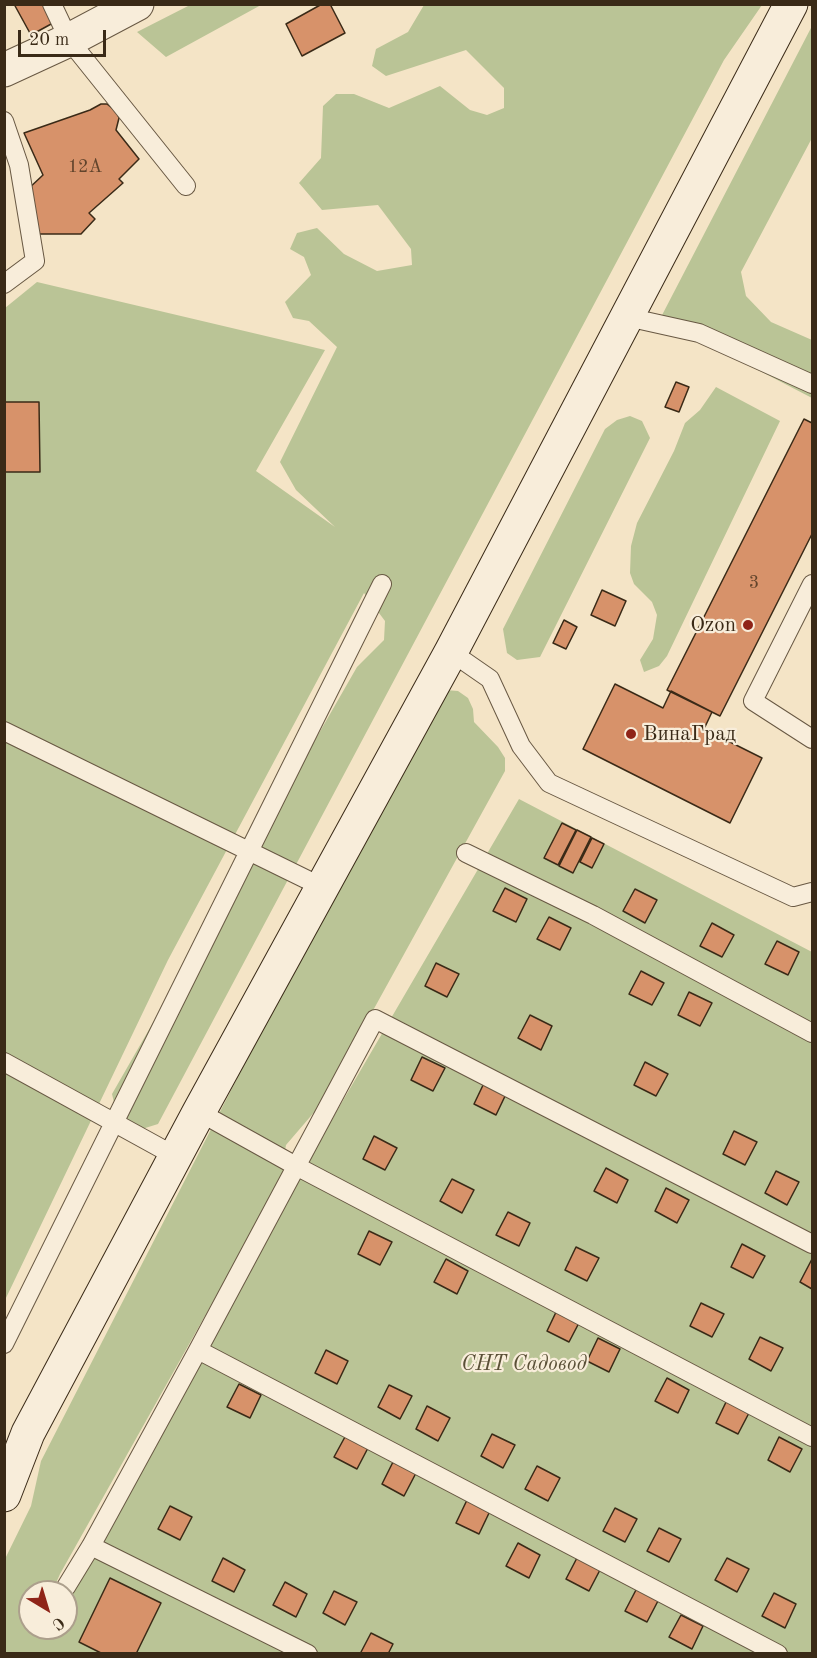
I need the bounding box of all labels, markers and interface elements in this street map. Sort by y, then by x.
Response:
scale bar [21,18,110,56]
text: 20 m [29,31,69,49]
house number: 12А [68,156,102,178]
house number: 3 [749,572,759,594]
place label: Ozon [690,612,736,638]
marker: Ozon [741,618,755,632]
place label: ВинаГрад [643,721,736,747]
marker: ВинаГрад [624,727,638,741]
park label: СНТ Садовод [461,1351,587,1377]
north arrow [18,1580,78,1640]
text: С [49,1613,67,1632]

